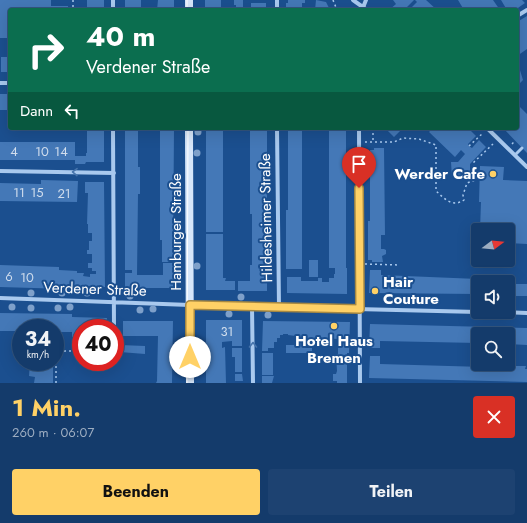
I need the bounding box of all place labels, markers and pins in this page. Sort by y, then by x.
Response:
pin [342,147,376,188]
place label: Werder Cafe [395,163,485,185]
marker: Werder Cafe [488,169,498,179]
place label: Hair Couture [383,271,439,310]
marker: Hair Couture [370,286,380,296]
marker: Hotel Haus Bremen [329,321,339,331]
place label: Hotel Haus Bremen [295,330,373,369]

